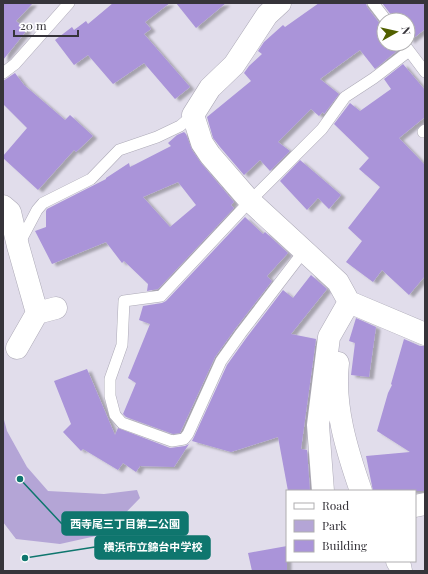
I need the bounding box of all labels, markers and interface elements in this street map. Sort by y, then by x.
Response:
scale bar [14,12,78,38]
north arrow [376,12,416,52]
text: 20 m [20,17,47,33]
text: N [398,26,414,36]
legend [286,490,416,562]
text: Road [322,497,349,513]
callout: 西寺尾三丁目第二公園 [62,512,188,535]
text: 西寺尾三丁目第二公園 [70,516,180,531]
text: Park [322,517,347,533]
callout: 横浜市立錦台中学校 [95,536,210,559]
text: Building [322,537,368,553]
text: 横浜市立錦台中学校 [104,539,203,554]

